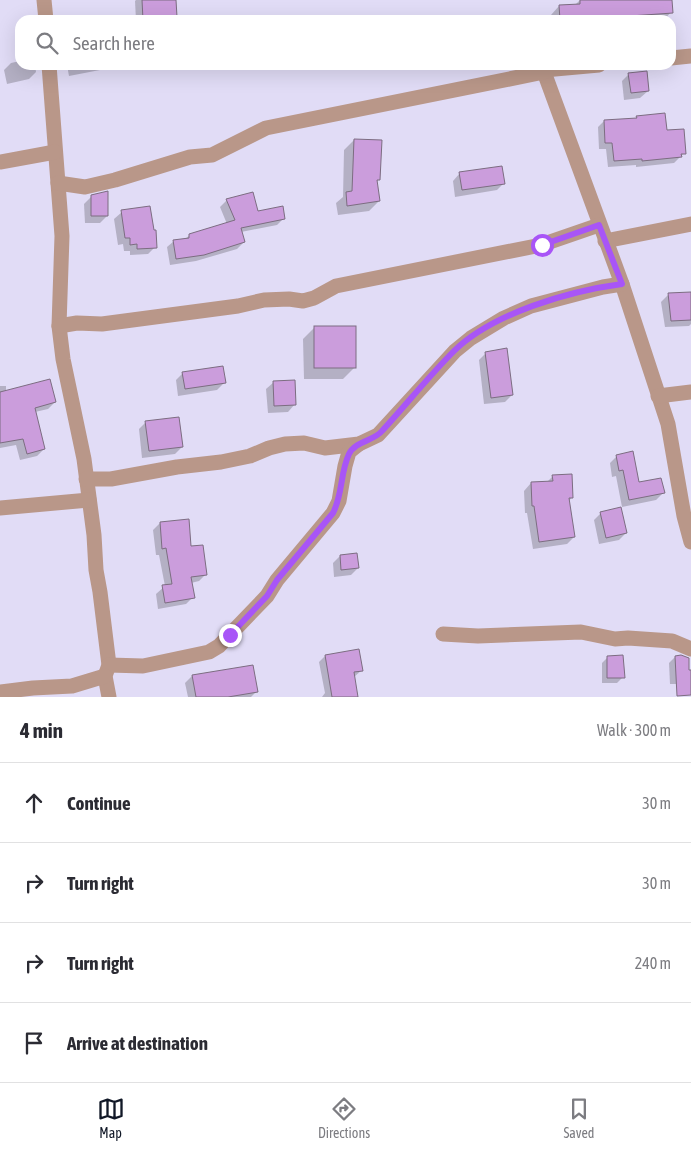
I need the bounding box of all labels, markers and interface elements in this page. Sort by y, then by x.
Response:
search box [15,15,676,70]
icon: search [33,29,61,57]
text: Search here [73,32,155,54]
route start [531,234,554,257]
route end [219,624,242,647]
text: 4 min [20,718,63,742]
text: Walk · 300 m [597,721,671,739]
icon: ahead [20,789,48,817]
text: Continue [67,792,131,814]
text: 30 m [642,794,671,812]
icon: right [20,869,48,897]
text: Turn right [67,872,134,894]
text: 30 m [642,874,671,892]
icon: right [20,949,48,977]
text: Turn right [67,952,134,974]
text: 240 m [635,954,671,972]
icon: arrive [20,1029,48,1057]
text: Arrive at destination [67,1032,208,1054]
tab: Map [97,1095,125,1141]
tab: Directions [318,1095,370,1141]
tab: Saved [563,1095,594,1141]

